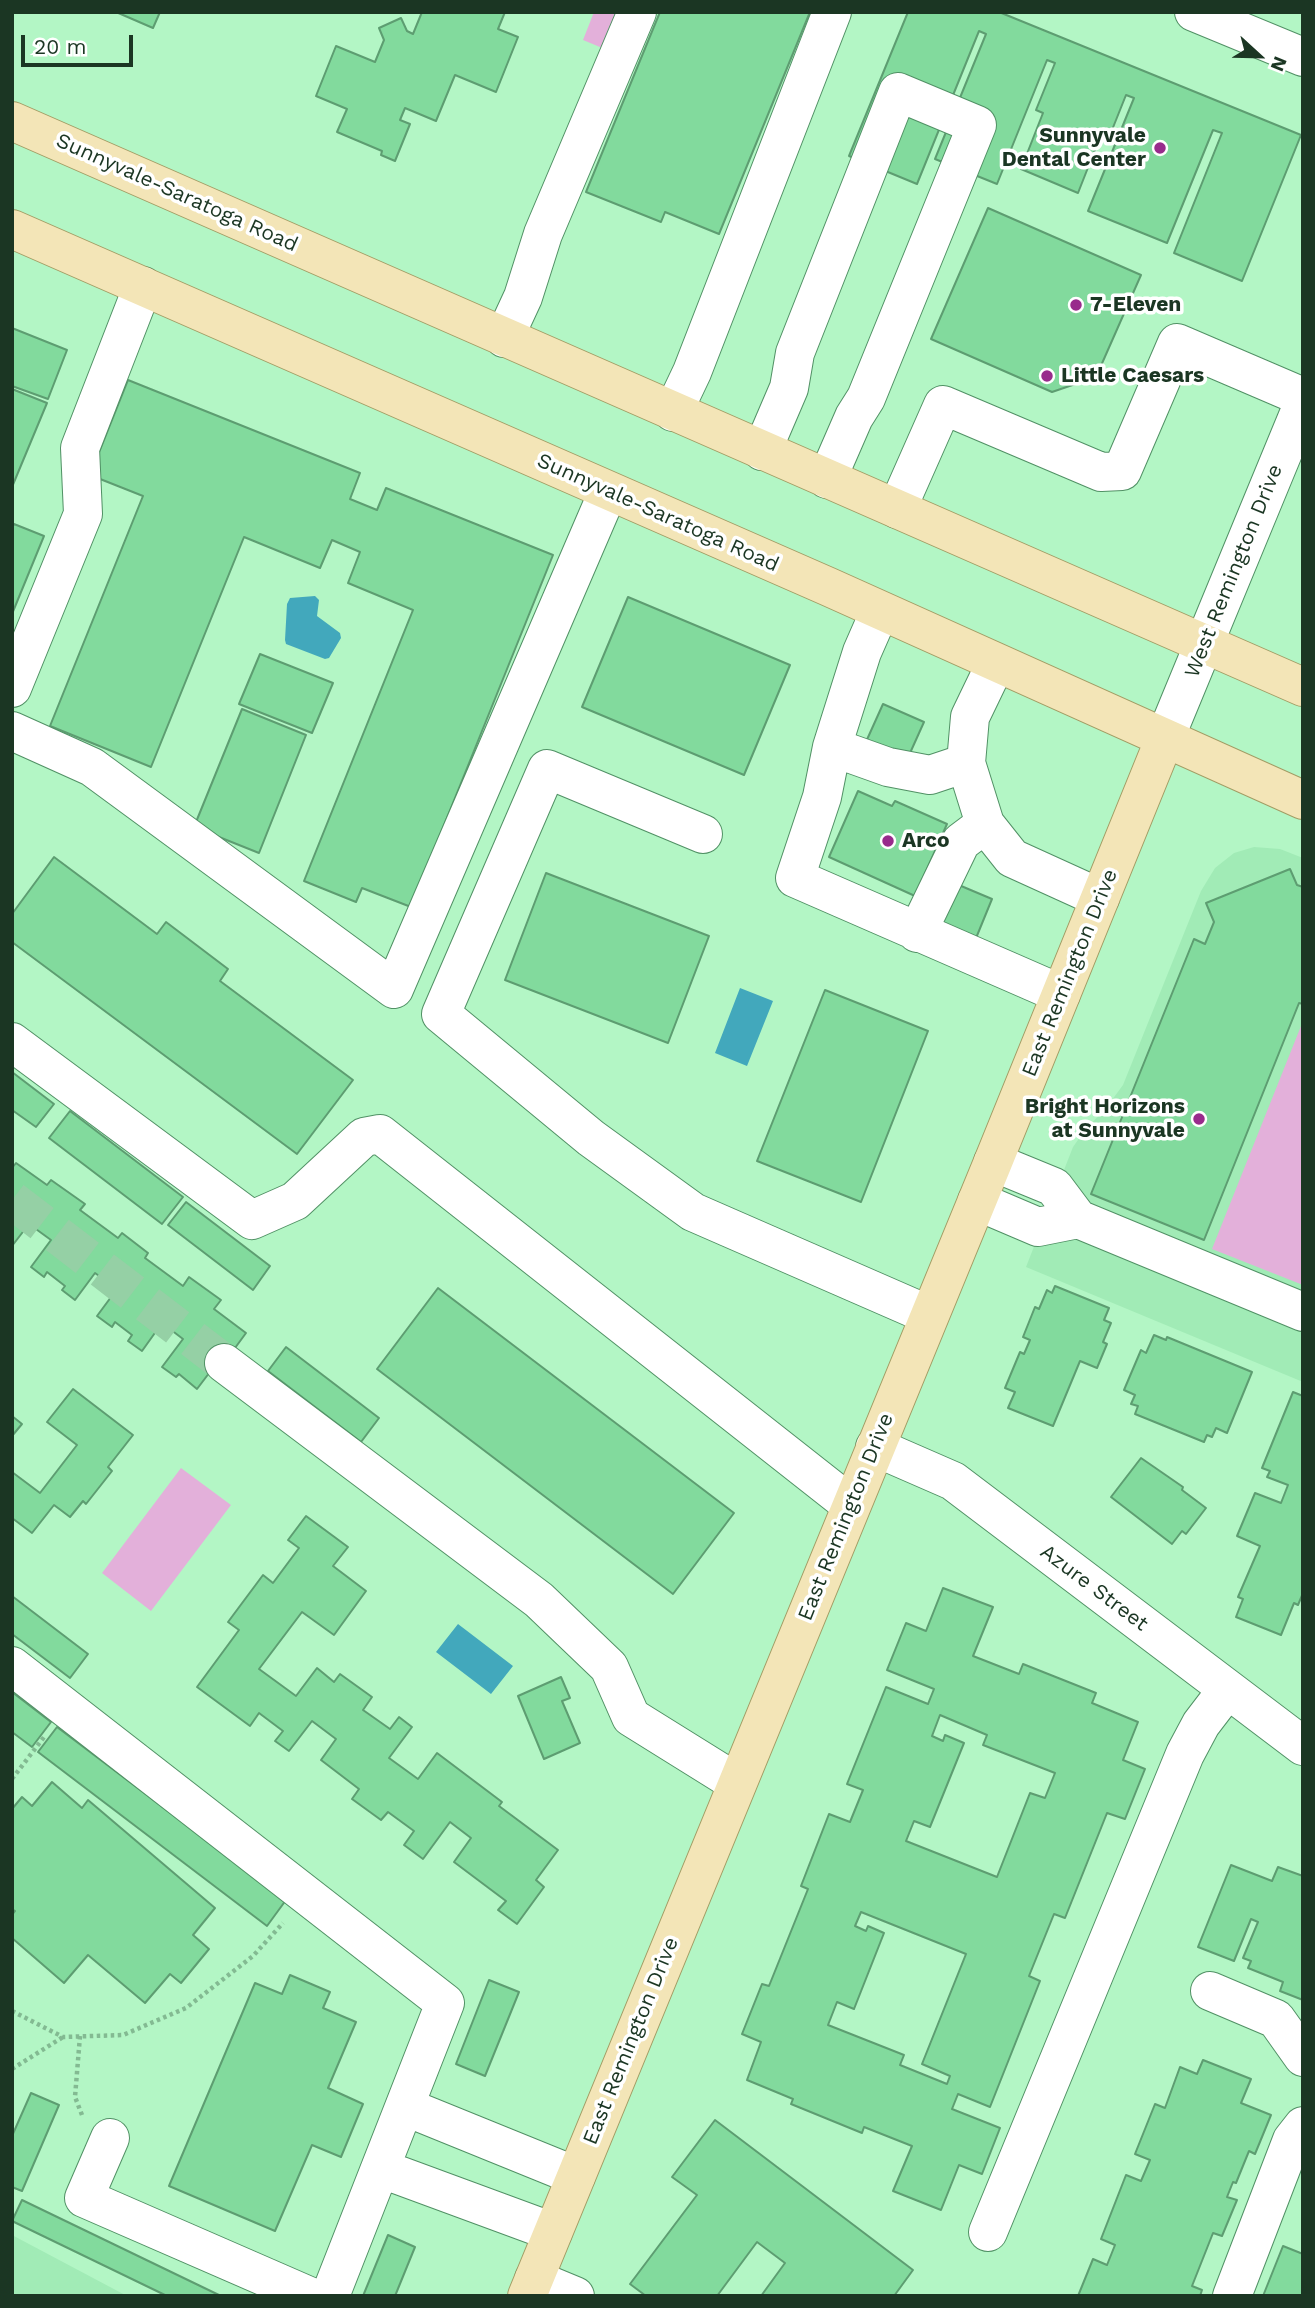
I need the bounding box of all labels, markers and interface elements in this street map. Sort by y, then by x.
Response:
scale bar [24,21,136,65]
north arrow [1224,21,1294,91]
text: 20 m [34,34,86,59]
text: N [1266,53,1292,75]
place label: Sunnyvale Dental Center [1002,123,1146,173]
street label: Sunnyvale-Saratoga Road [52,128,302,258]
marker: Sunnyvale Dental Center [1152,140,1168,156]
place label: 7-Eleven [1090,292,1181,318]
marker: 7-Eleven [1068,297,1084,313]
place label: Little Caesars [1061,363,1204,389]
marker: Little Caesars [1039,368,1055,384]
street label: Sunnyvale-Saratoga Road [533,448,783,578]
street label: West Remington Drive [1180,461,1288,681]
place label: Arco [902,828,950,854]
marker: Arco [880,833,896,849]
street label: East Remington Drive [1017,866,1123,1080]
place label: Bright Horizons at Sunnyvale [1025,1094,1185,1144]
marker: Bright Horizons at Sunnyvale [1191,1111,1207,1127]
street label: East Remington Drive [793,1410,899,1624]
street label: Azure Street [1035,1539,1153,1637]
street label: East Remington Drive [578,1934,684,2148]

